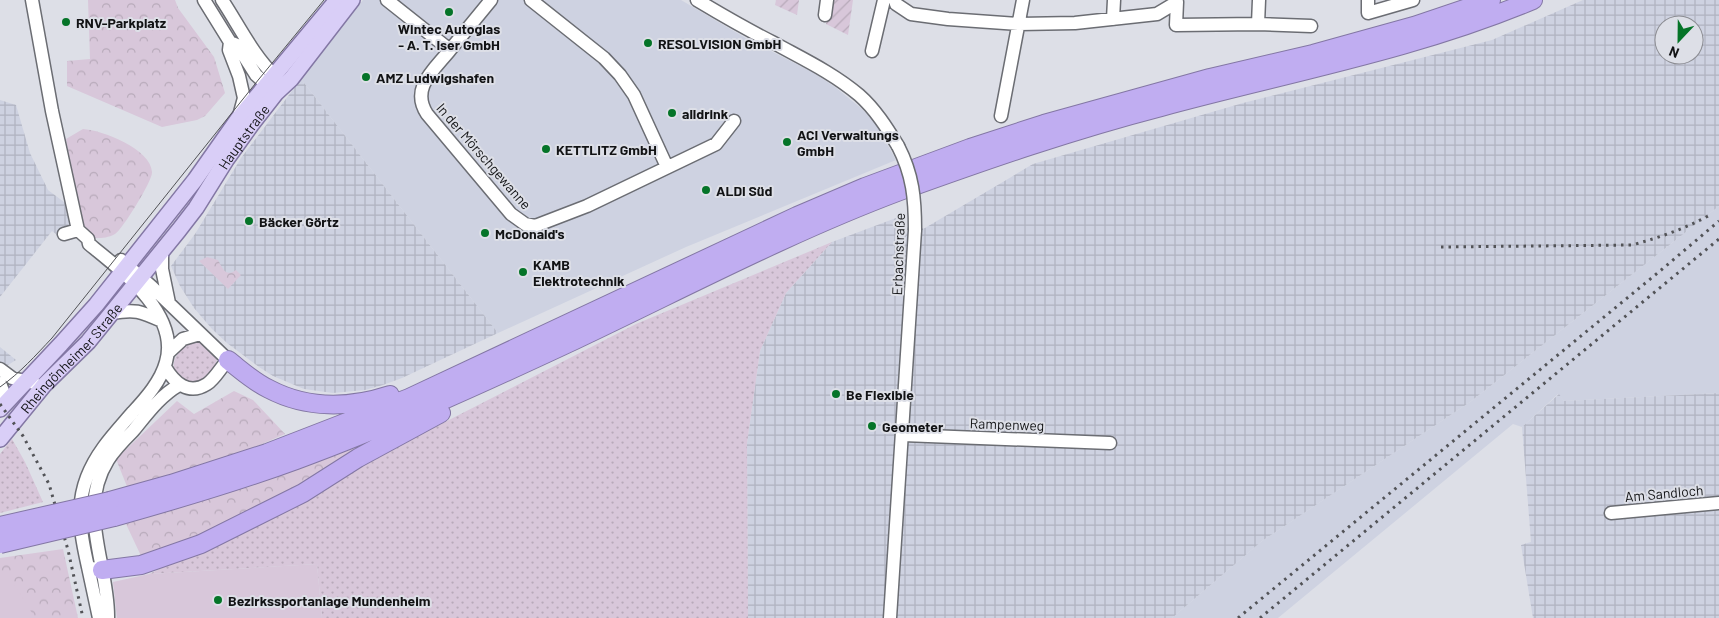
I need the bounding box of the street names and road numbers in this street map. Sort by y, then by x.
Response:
street label: In der Mörschgewanne [433,99,535,213]
street label: Hauptstraße [214,101,273,172]
street label: Erbachstraße [888,212,908,296]
street label: Rheingönheimer Straße [16,299,125,416]
street label: Rampenweg [969,414,1045,434]
street label: Am Sandloch [1624,481,1704,505]

